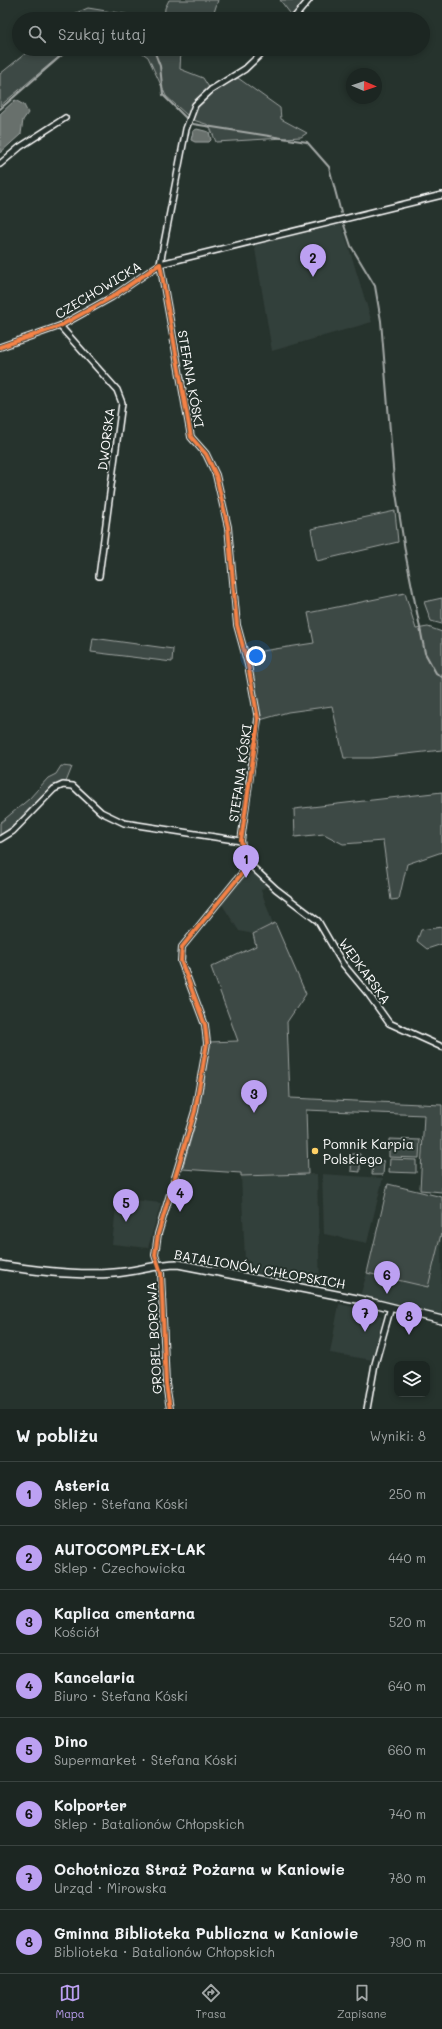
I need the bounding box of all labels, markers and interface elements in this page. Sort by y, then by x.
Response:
search box [12,12,430,56]
icon: search [26,23,48,45]
text: Szukaj tutaj [58,24,146,44]
north arrow [346,68,382,104]
pin: 2 [300,244,326,277]
street label: CZECHOWICKA [52,257,144,322]
street label: STEFANA KÓSKI [175,329,208,429]
street label: DWORSKA [93,407,118,471]
your location [246,646,266,666]
street label: STEFANA KÓSKI [224,723,255,823]
pin: 1 [233,845,259,878]
street label: WĘDKARSKA [336,934,395,1007]
pin: 3 [241,1080,267,1113]
place label: Pomnik Karpia Polskiego [323,1135,414,1167]
marker: Pomnik Karpia Polskiego [310,1146,320,1156]
pin: 4 [167,1179,193,1212]
pin: 5 [113,1189,139,1222]
street label: BATALIONÓW CHŁOPSKICH [173,1245,347,1292]
pin: 6 [374,1261,400,1294]
street label: GROBEL BOROWA [142,1282,165,1394]
pin: 7 [352,1299,378,1332]
pin: 8 [396,1302,422,1335]
map controls [394,1361,430,1397]
button: layers [394,1361,430,1397]
text: W pobliżu [16,1424,98,1446]
text: Wyniki: 8 [370,1427,426,1444]
text: Asteria [54,1475,110,1495]
text: 1 [26,1485,32,1502]
text: 250 m [389,1485,426,1502]
text: Sklep · Stefana Kóski [54,1495,188,1512]
text: AUTOCOMPLEX-LAK [54,1539,206,1559]
text: 2 [25,1549,33,1566]
text: 440 m [388,1549,426,1566]
text: Sklep · Czechowicka [54,1559,186,1576]
text: Kaplica cmentarna [54,1603,195,1623]
text: 3 [25,1613,33,1630]
text: 520 m [389,1613,426,1630]
text: Kościół [54,1623,99,1640]
text: Kancelaria [54,1667,135,1687]
text: 4 [25,1677,33,1694]
text: 640 m [388,1677,426,1694]
text: Biuro · Stefana Kóski [54,1687,188,1704]
text: Dino [54,1731,88,1751]
text: 5 [25,1741,33,1758]
text: 660 m [388,1741,426,1758]
text: Supermarket · Stefana Kóski [54,1751,237,1768]
text: Kolporter [54,1795,127,1815]
text: 6 [25,1805,33,1822]
text: 740 m [389,1805,426,1822]
text: Sklep · Batalionów Chłopskich [54,1815,244,1832]
text: Ochotnicza Straż Pożarna w Kaniowie [54,1859,345,1879]
text: 7 [25,1869,33,1886]
text: 780 m [388,1869,426,1886]
text: Urząd · Mirowska [54,1879,167,1896]
text: Gminna Biblioteka Publiczna w Kaniowie [54,1923,358,1943]
text: 8 [25,1933,33,1950]
text: 790 m [389,1933,426,1950]
text: Biblioteka · Batalionów Chłopskich [54,1943,275,1960]
tab: Mapa [55,1982,85,2021]
tab: Trasa [196,1982,226,2021]
tab: Zapisane [337,1982,387,2021]

